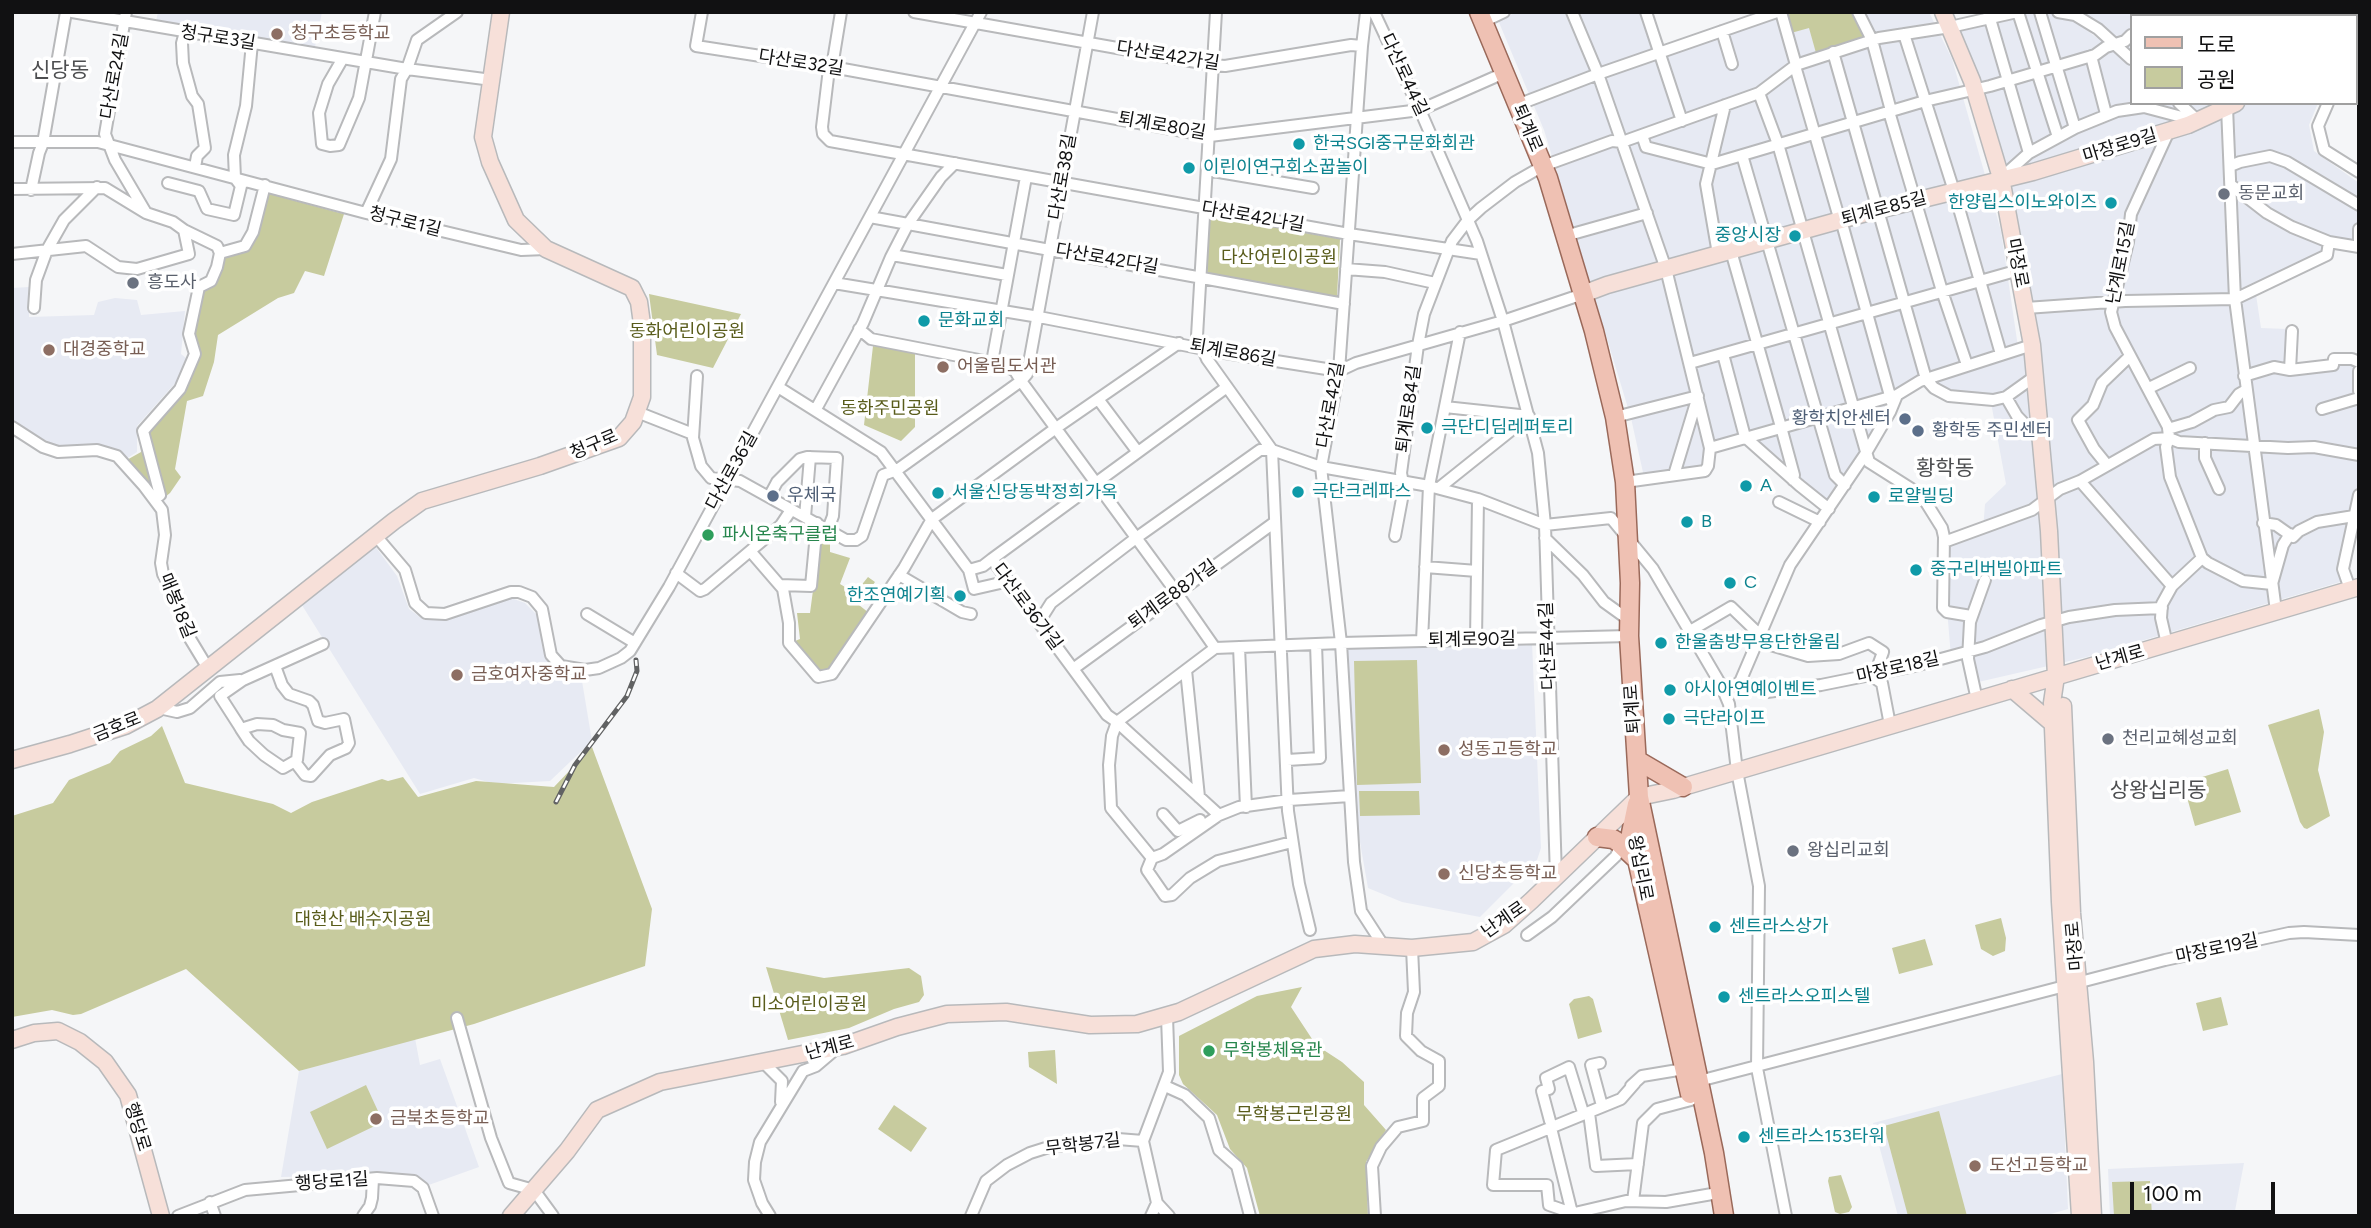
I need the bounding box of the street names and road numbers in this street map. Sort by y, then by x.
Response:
street label: 청구로3길 [179,21,257,55]
street label: 다산로44길 [1375,30,1433,120]
street label: 다산로24길 [97,31,133,121]
street label: 다산로42가길 [1115,37,1221,75]
street label: 다산로32길 [757,46,845,80]
street label: 퇴계로 [1507,101,1547,155]
street label: 퇴계로80길 [1116,108,1208,144]
street label: 마장로9길 [2080,124,2160,168]
street label: 다산로38길 [1045,132,1081,222]
street label: 퇴계로85길 [1839,187,1929,231]
street label: 다산로42나길 [1200,197,1306,237]
street label: 청구로1길 [367,203,443,241]
street label: 난계로15길 [2102,220,2140,306]
street label: 마장로 [2002,237,2032,289]
street label: 다산로42다길 [1054,239,1160,279]
street label: 퇴계로86길 [1188,335,1278,371]
street label: 다산로42길 [1313,360,1349,450]
street label: 퇴계로84길 [1392,364,1426,454]
street label: 청구로 [567,425,621,465]
street label: 다산로36길 [702,428,762,514]
street label: 퇴계로88가길 [1124,555,1222,635]
street label: 다산로36가길 [987,559,1067,655]
street label: 매봉18길 [154,570,200,642]
street label: 다산로44길 [1536,601,1560,691]
street label: 퇴계로90길 [1428,628,1516,652]
street label: 난계로 [2093,641,2147,675]
street label: 마장로18길 [1854,648,1942,688]
street label: 퇴계로 [1620,683,1646,735]
street label: 금호로 [90,708,144,746]
street label: 왕십리로 [1623,833,1657,903]
street label: 난계로 [1477,897,1531,943]
street label: 마장로 [2062,920,2088,972]
street label: 마장로19길 [2174,930,2260,968]
street label: 난계로 [803,1031,857,1065]
street label: 행당로 [119,1100,155,1154]
street label: 무학봉7길 [1044,1130,1122,1160]
street label: 행당로1길 [294,1169,370,1195]

